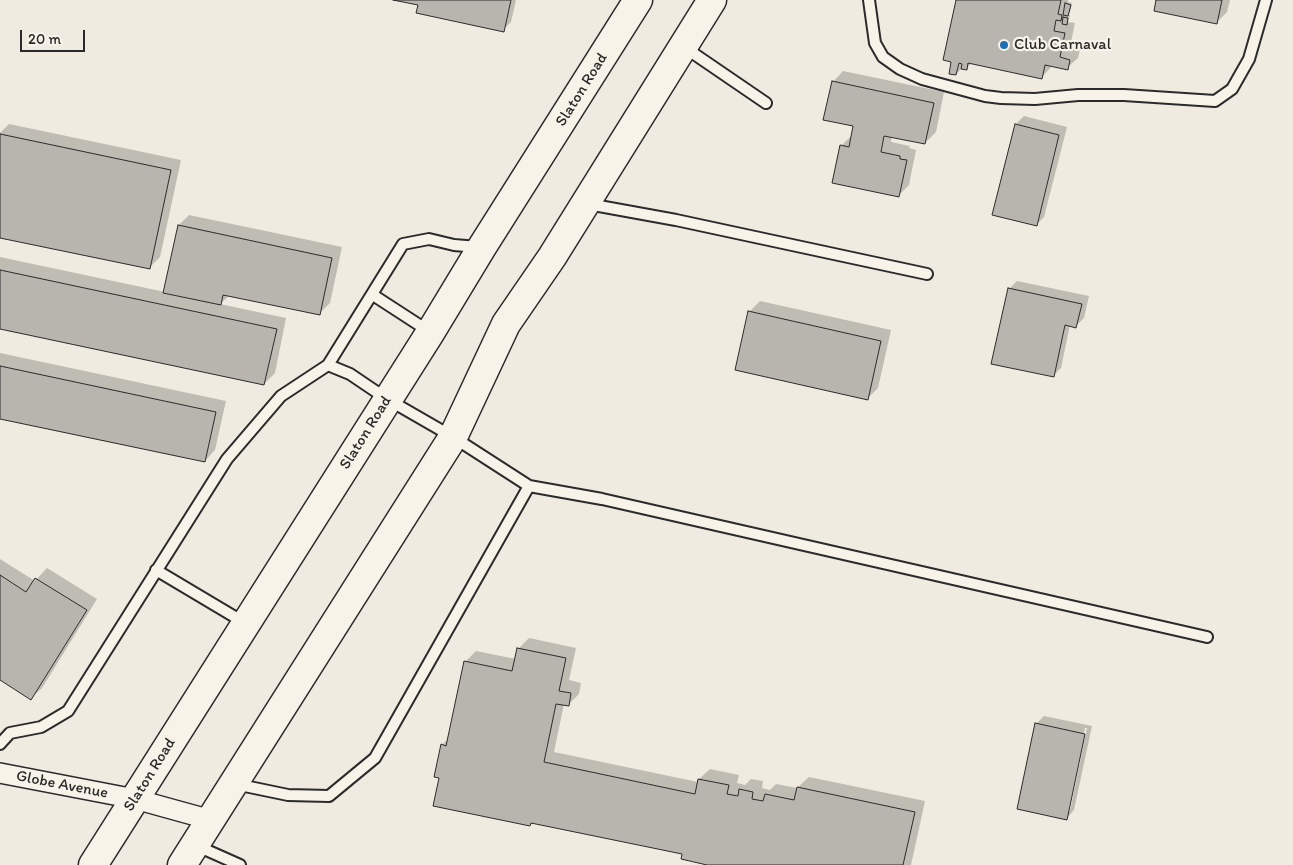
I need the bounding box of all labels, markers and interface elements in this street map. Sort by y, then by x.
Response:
scale bar [22,20,88,52]
text: 20 m [28,30,61,48]
place label: Club Carnaval [1014,35,1111,55]
marker: Club Carnaval [998,39,1010,51]
street label: Slaton Road [552,50,612,130]
street label: Slaton Road [336,393,396,473]
street label: Slaton Road [120,735,180,815]
street label: Globe Avenue [14,767,110,803]

